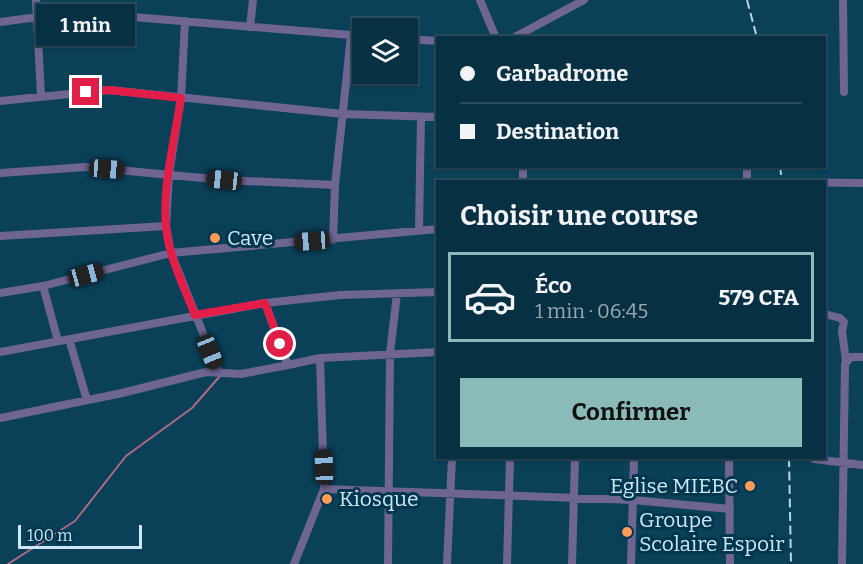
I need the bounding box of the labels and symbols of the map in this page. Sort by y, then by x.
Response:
callout: 1 min [36,5,136,47]
route end [72,78,99,105]
car [88,159,126,179]
car [205,169,243,191]
place label: Cave [227,225,273,251]
marker: Cave [208,231,222,245]
car [293,231,331,251]
car [66,262,106,288]
route start [266,330,293,357]
car [195,332,225,372]
car [314,449,334,485]
place label: Eglise MIEBC [610,473,738,499]
marker: Eglise MIEBC [743,479,757,493]
place label: Kiosque [339,486,419,512]
marker: Kiosque [320,492,334,506]
place label: Groupe Scolaire Espoir [639,507,785,557]
scale bar [18,522,142,550]
marker: Groupe Scolaire Espoir [620,525,634,539]

